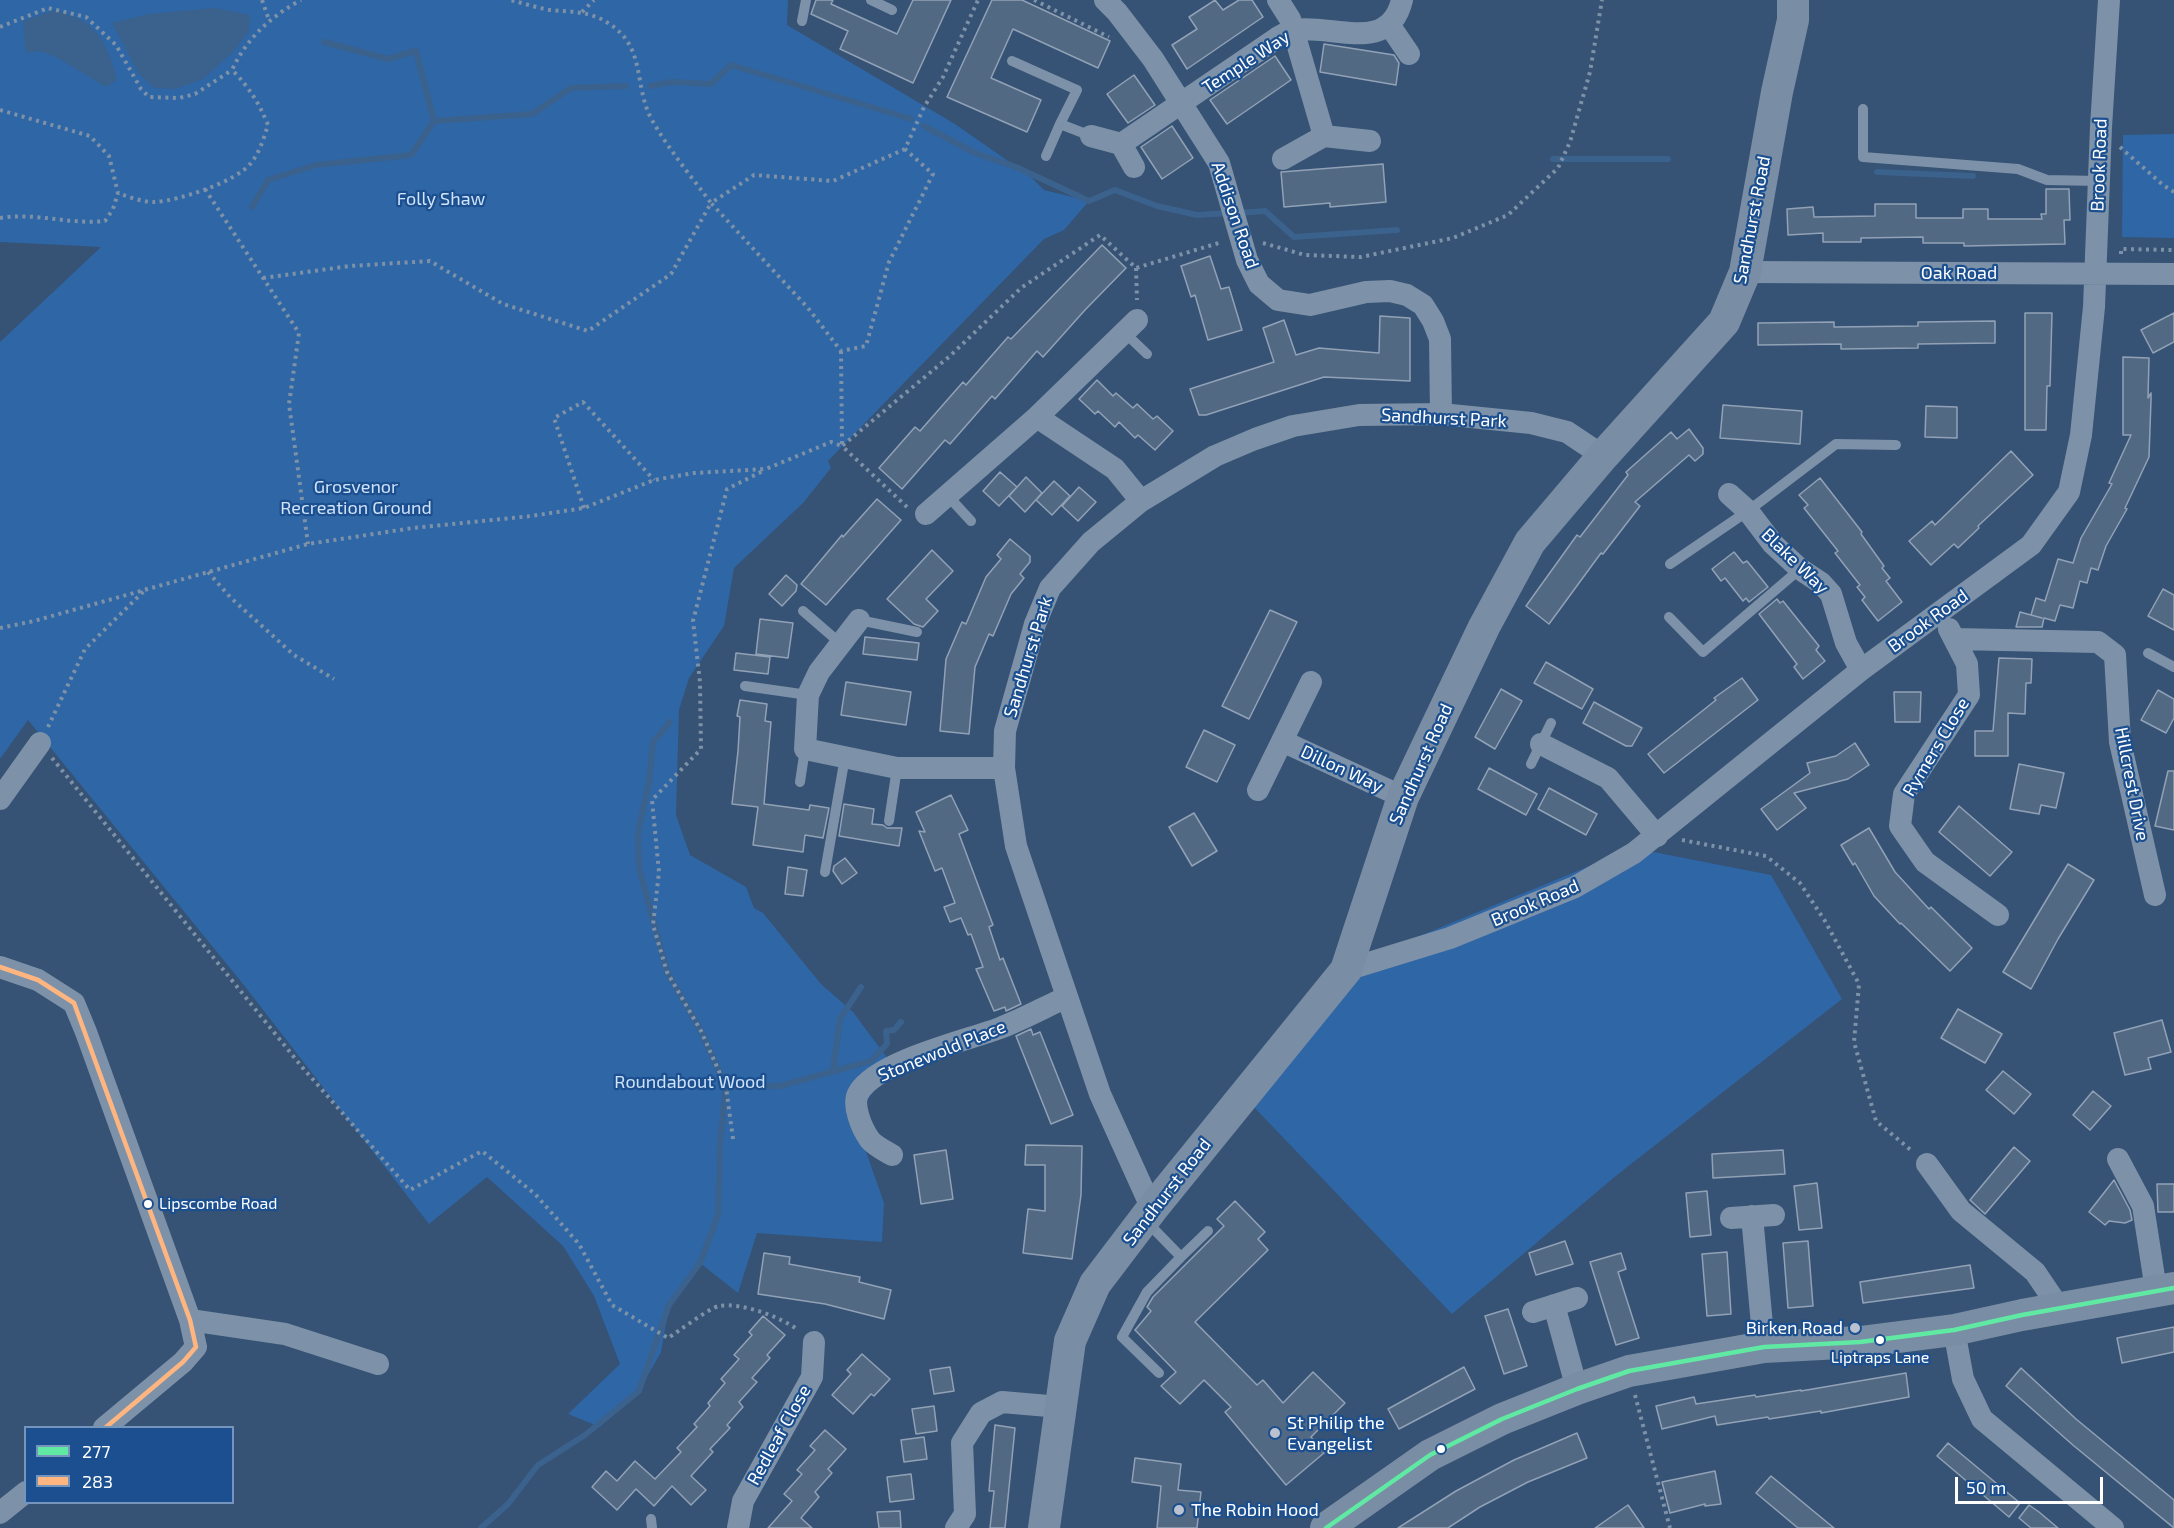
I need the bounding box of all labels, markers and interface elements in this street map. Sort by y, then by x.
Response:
street label: Temple Way [1198,26,1294,98]
street label: Brook Road [2087,118,2111,212]
street label: Sandhurst Road [1729,154,1775,286]
street label: Addison Road [1207,159,1263,271]
park label: Folly Shaw [397,188,485,210]
street label: Oak Road [1921,262,1997,284]
street label: Sandhurst Park [1381,404,1507,432]
park label: Grosvenor Recreation Ground [280,476,432,518]
street label: Blake Way [1757,524,1833,598]
street label: Brook Road [1884,585,1972,657]
street label: Sandhurst Park [999,594,1057,720]
street label: Rymers Close [1898,694,1974,800]
street label: Sandhurst Road [1385,700,1457,828]
street label: Hillcrest Drive [2110,725,2154,843]
street label: Dillon Way [1298,741,1386,797]
street label: Brook Road [1488,875,1582,931]
street label: Stonewold Place [875,1016,1009,1086]
park label: Roundabout Wood [614,1071,766,1093]
street label: Sandhurst Road [1118,1134,1216,1250]
place label: Lipscombe Road [159,1194,278,1214]
marker: Lipscombe Road [142,1198,154,1210]
place label: Birken Road [1746,1317,1843,1339]
marker: Birken Road [1848,1321,1862,1335]
marker: Liptraps Lane [1874,1334,1886,1346]
place label: Liptraps Lane [1831,1348,1929,1368]
street label: Redleaf Close [743,1381,815,1489]
place label: St Philip the Evangelist [1287,1412,1385,1454]
legend [24,1426,234,1504]
marker: St Philip the Evangelist [1268,1426,1282,1440]
text: 277 [82,1440,111,1462]
unlabelled marker [1435,1443,1447,1455]
scale bar [1958,1465,2106,1503]
text: 283 [82,1470,113,1492]
text: 50 m [1966,1476,2006,1498]
place label: The Robin Hood [1191,1499,1319,1521]
marker: The Robin Hood [1172,1503,1186,1517]

